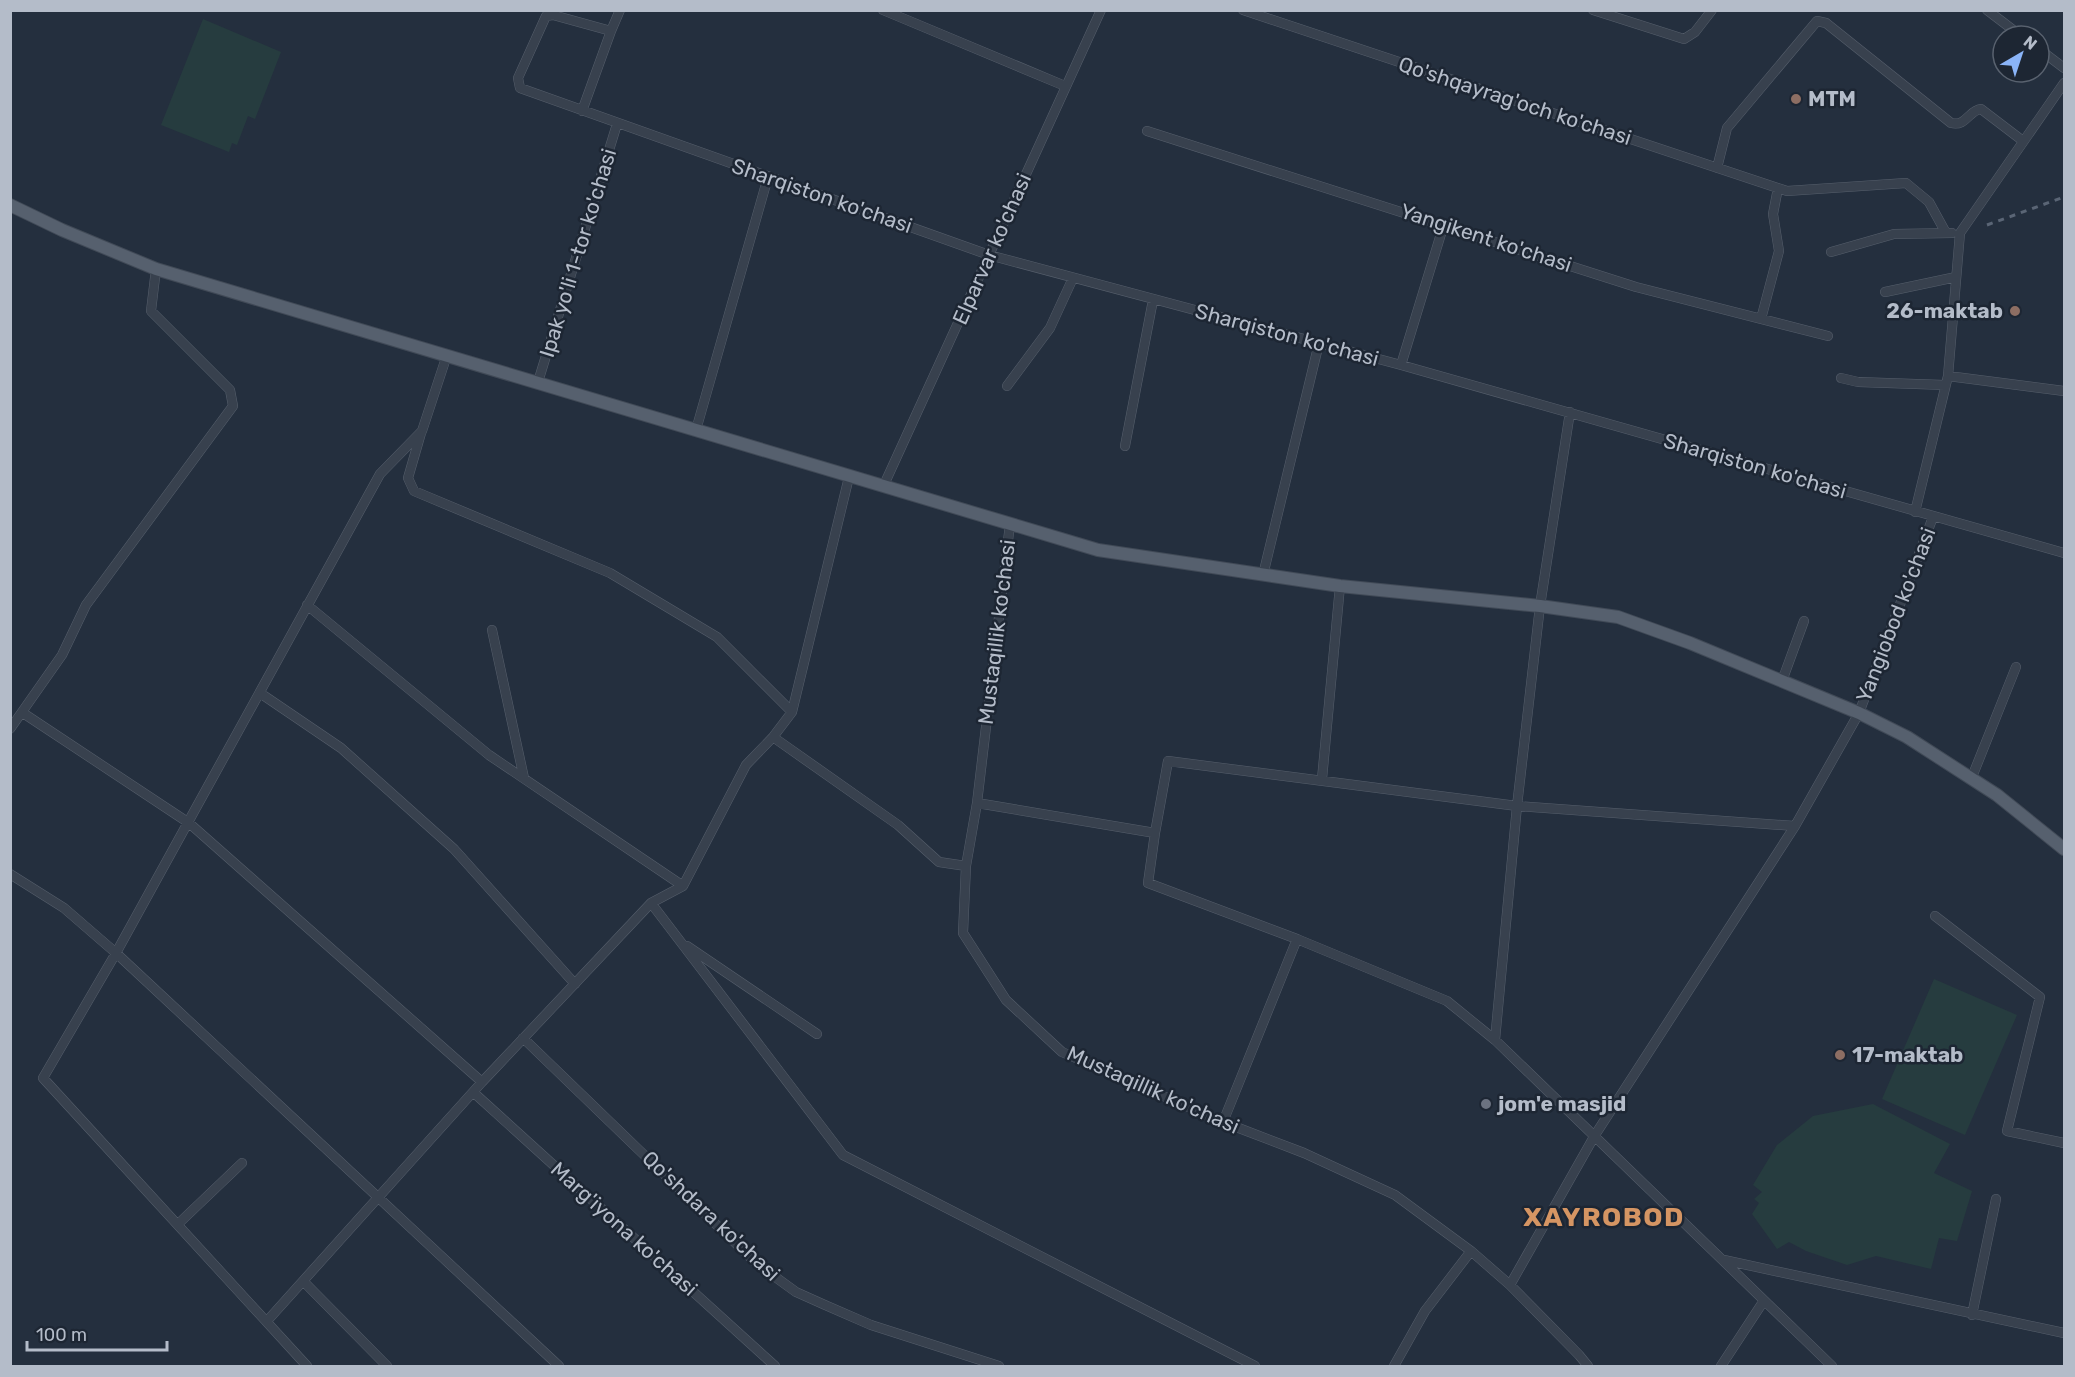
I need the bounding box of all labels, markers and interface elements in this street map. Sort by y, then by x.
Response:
north arrow [1991,24,2051,84]
text: N [2020,32,2041,54]
street label: Qo'shqayrag'och ko'chasi [1395,51,1635,150]
place label: MTM [1808,86,1856,111]
marker: MTM [1789,92,1803,106]
street label: Ipak yo'li 1-tor ko'chasi [534,146,621,360]
street label: Sharqiston ko'chasi [729,153,916,238]
street label: Elparvar ko'chasi [947,169,1036,328]
street label: Yangikent ko'chasi [1397,198,1575,277]
street label: Sharqiston ko'chasi [1193,298,1382,371]
place label: 26-maktab [1886,298,2003,323]
marker: 26-maktab [2008,304,2022,318]
street label: Sharqiston ko'chasi [1661,427,1849,504]
street label: Yangiobod ko'chasi [1851,524,1940,706]
street label: Mustaqillik ko'chasi [973,538,1020,726]
street label: Mustaqillik ko'chasi [1063,1040,1243,1139]
place label: 17-maktab [1852,1042,1963,1067]
marker: 17-maktab [1833,1048,1847,1062]
place label: jom'e masjid [1496,1091,1626,1116]
marker: jom'e masjid [1479,1097,1493,1111]
street label: Qo'shdara ko'chasi [637,1145,785,1286]
street label: Marg'iyona ko'chasi [546,1156,703,1301]
district label: XAYROBOD [1523,1201,1685,1233]
scale bar [27,1314,166,1352]
text: 100 m [36,1324,87,1346]

